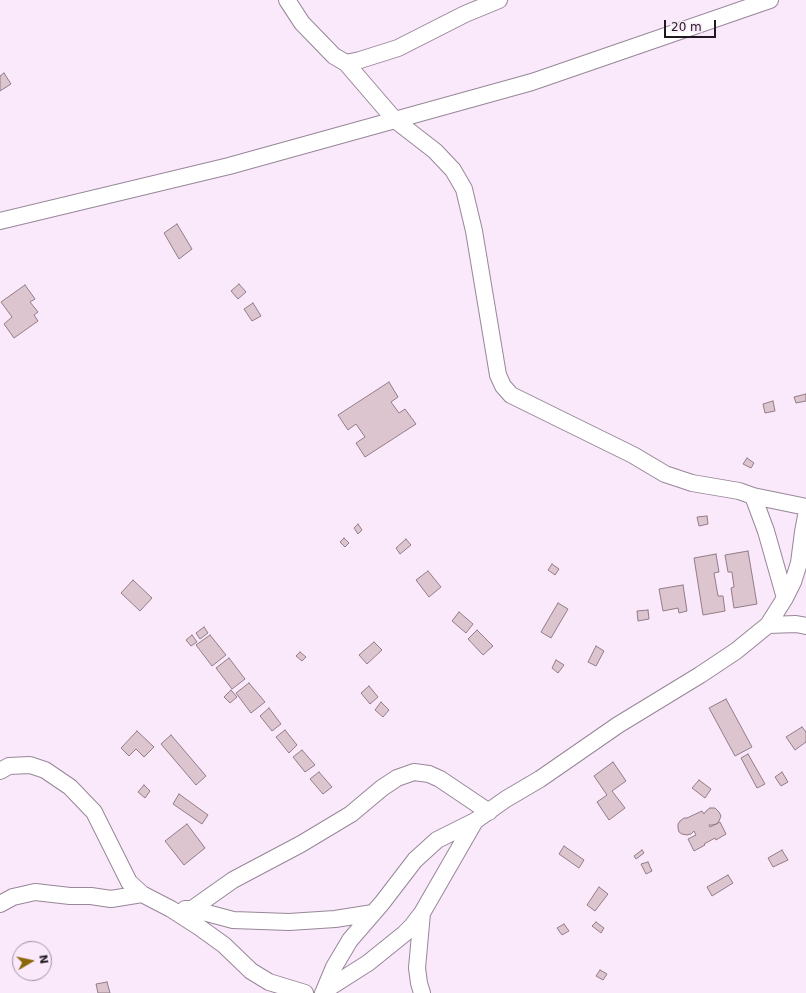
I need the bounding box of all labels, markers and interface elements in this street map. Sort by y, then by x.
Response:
scale bar [666,12,718,38]
text: 20 m [671,20,702,34]
north arrow [12,941,52,981]
text: N [36,954,50,965]

